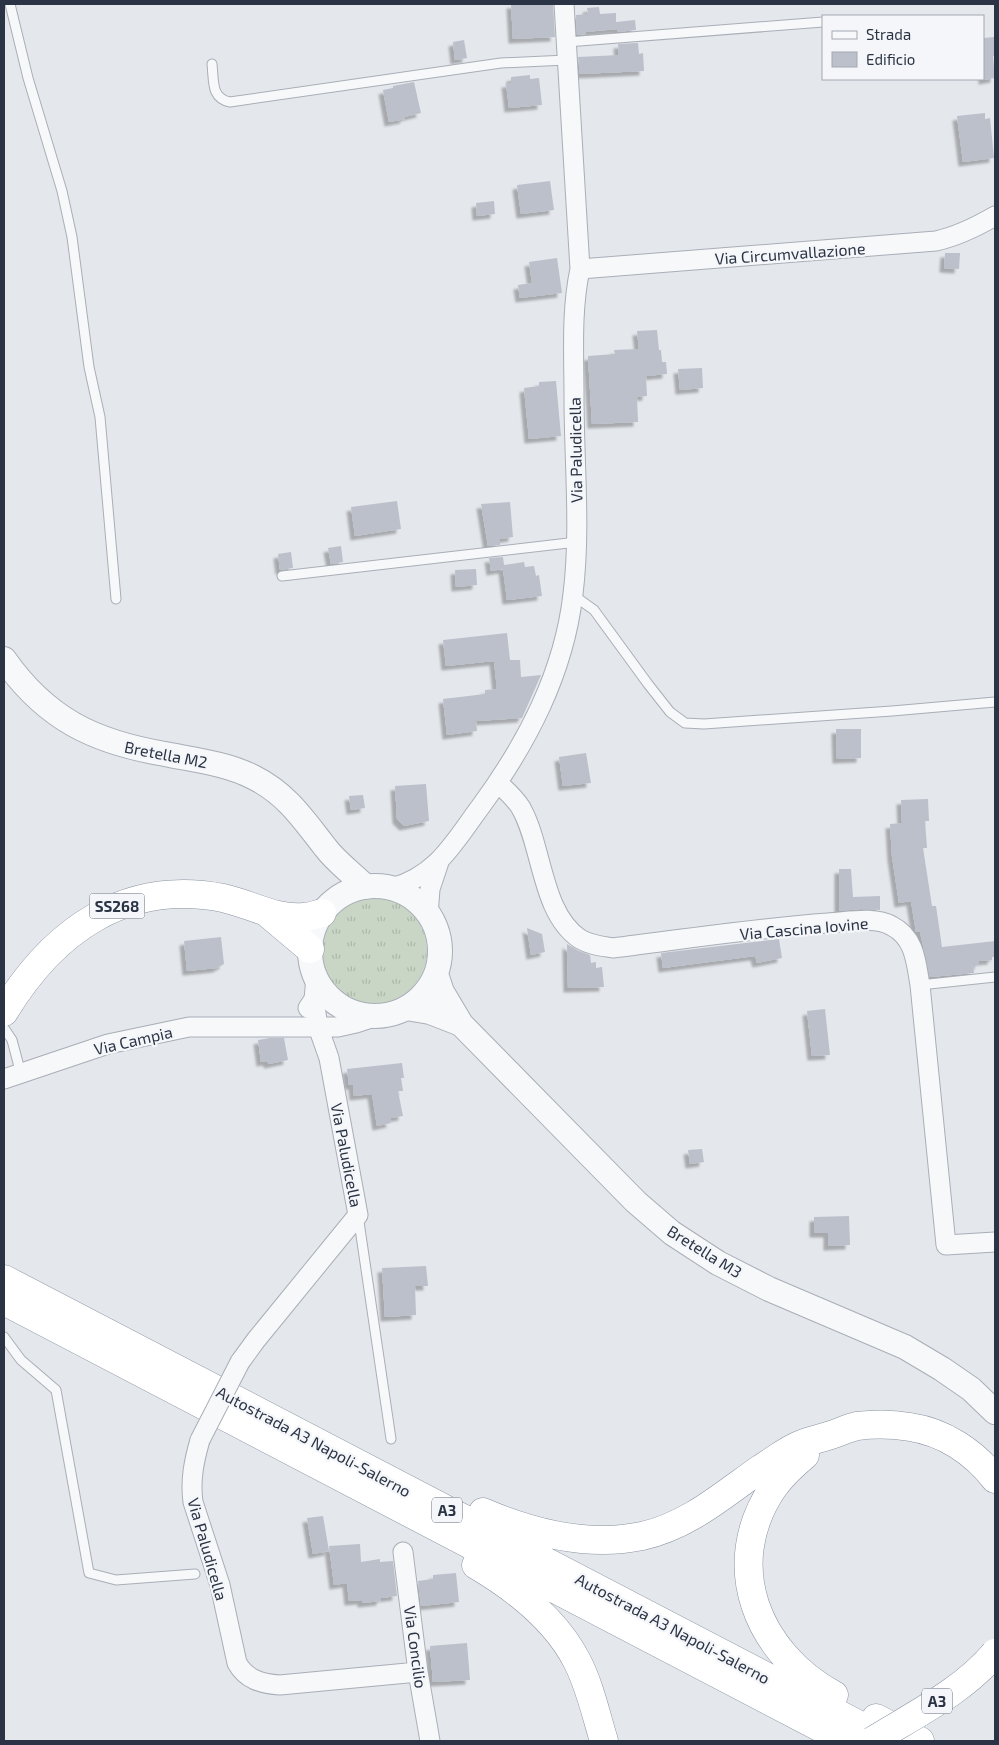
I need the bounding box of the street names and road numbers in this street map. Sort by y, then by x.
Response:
street label: Via Circumvallazione [714,238,866,268]
street label: Via Paludicella [565,397,585,503]
street label: Bretella M2 [123,737,209,771]
road number: SS268 [90,894,144,918]
street label: Via Cascina Iovine [739,913,869,943]
street label: Via Campia [92,1022,174,1058]
street label: Via Paludicella [328,1101,366,1209]
street label: Bretella M3 [664,1221,746,1281]
street label: Autostrada A3 Napoli-Salerno [214,1382,414,1500]
street label: Via Paludicella [184,1496,232,1602]
road number: A3 [432,1498,462,1522]
street label: Autostrada A3 Napoli-Salerno [573,1569,773,1687]
street label: Via Concilio [401,1604,431,1690]
road number: A3 [922,1688,952,1714]

